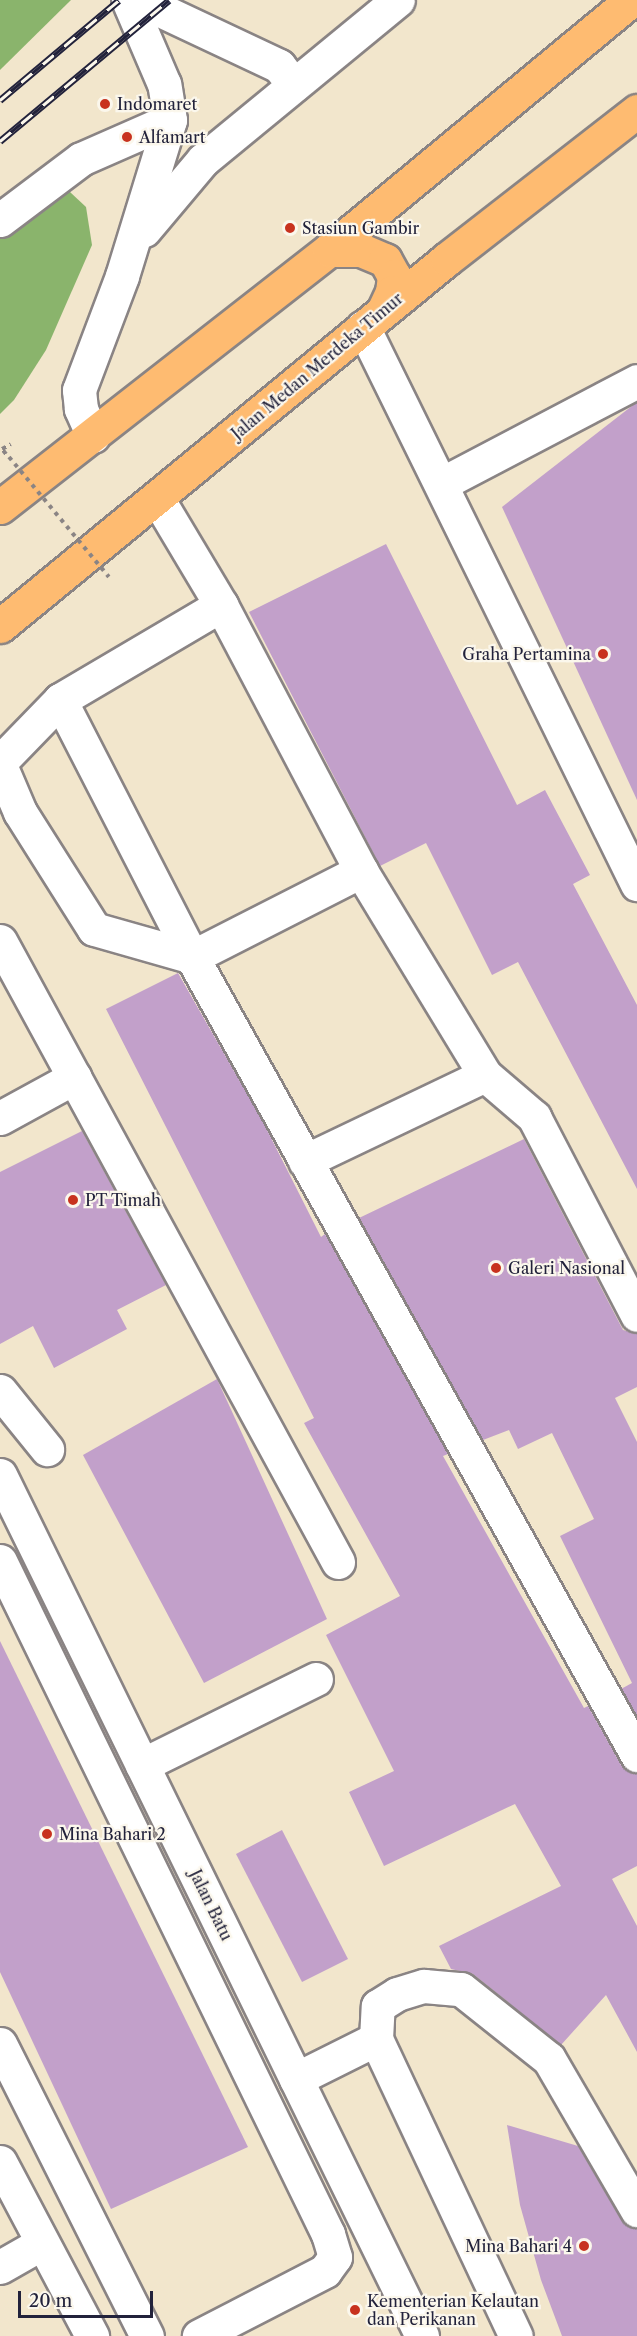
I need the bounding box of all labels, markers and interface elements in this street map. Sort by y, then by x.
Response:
place label: Indomaret [117,94,197,114]
marker: Indomaret [98,97,112,111]
place label: Alfamart [139,127,205,147]
marker: Alfamart [120,130,134,144]
place label: Stasiun Gambir [302,218,419,238]
marker: Stasiun Gambir [283,221,297,235]
street label: Jalan Medan Merdeka Timur [227,288,407,444]
place label: Graha Pertamina [462,644,591,664]
marker: Graha Pertamina [596,647,610,661]
place label: PT Timah [85,1190,162,1210]
marker: PT Timah [66,1193,80,1207]
place label: Galeri Nasional [508,1258,625,1278]
marker: Galeri Nasional [489,1261,503,1275]
place label: Mina Bahari 2 [59,1824,166,1844]
marker: Mina Bahari 2 [40,1827,54,1841]
street label: Jalan Batu [186,1866,236,1944]
place label: Mina Bahari 4 [465,2236,572,2256]
marker: Mina Bahari 4 [577,2239,591,2253]
scale bar [21,2279,156,2317]
text: 20 m [29,2290,72,2312]
place label: Kementerian Kelautan dan Perikanan [367,2291,539,2329]
marker: Kementerian Kelautan dan Perikanan [348,2303,362,2317]

